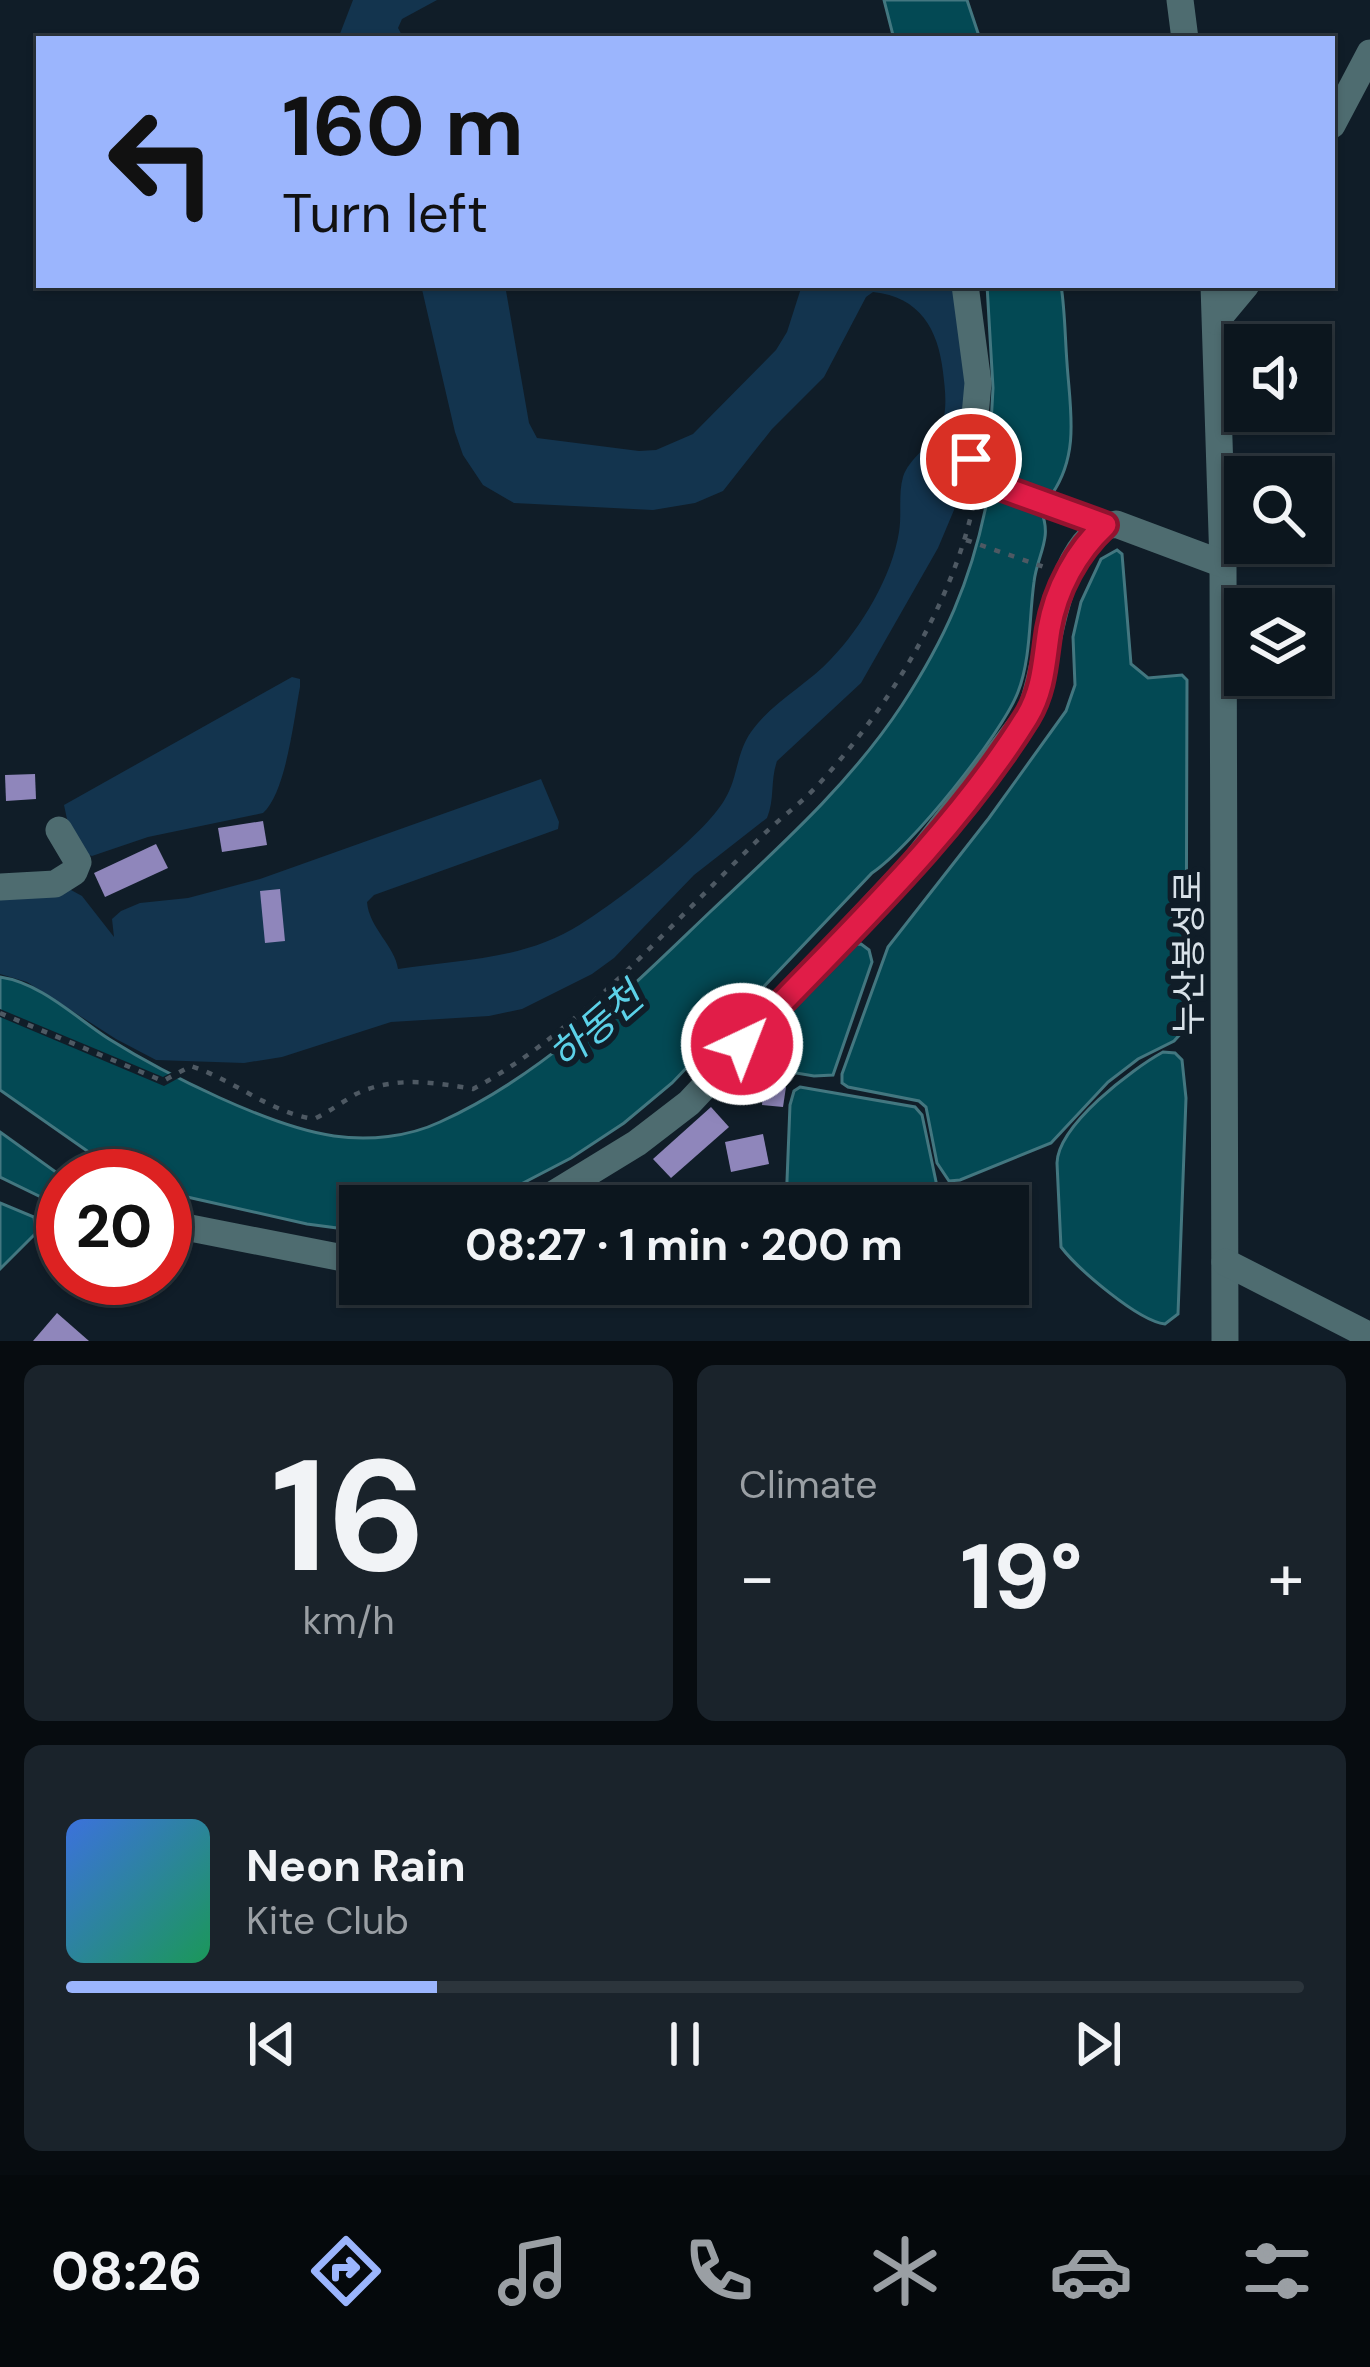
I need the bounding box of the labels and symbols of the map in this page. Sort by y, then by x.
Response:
pin [920,408,1022,510]
street label: 누산봉성로 [1165,870,1212,1036]
water label: 하동천 [539,969,657,1081]
position arrow [679,981,805,1107]
speed limit sign: 20 [36,1149,192,1305]

